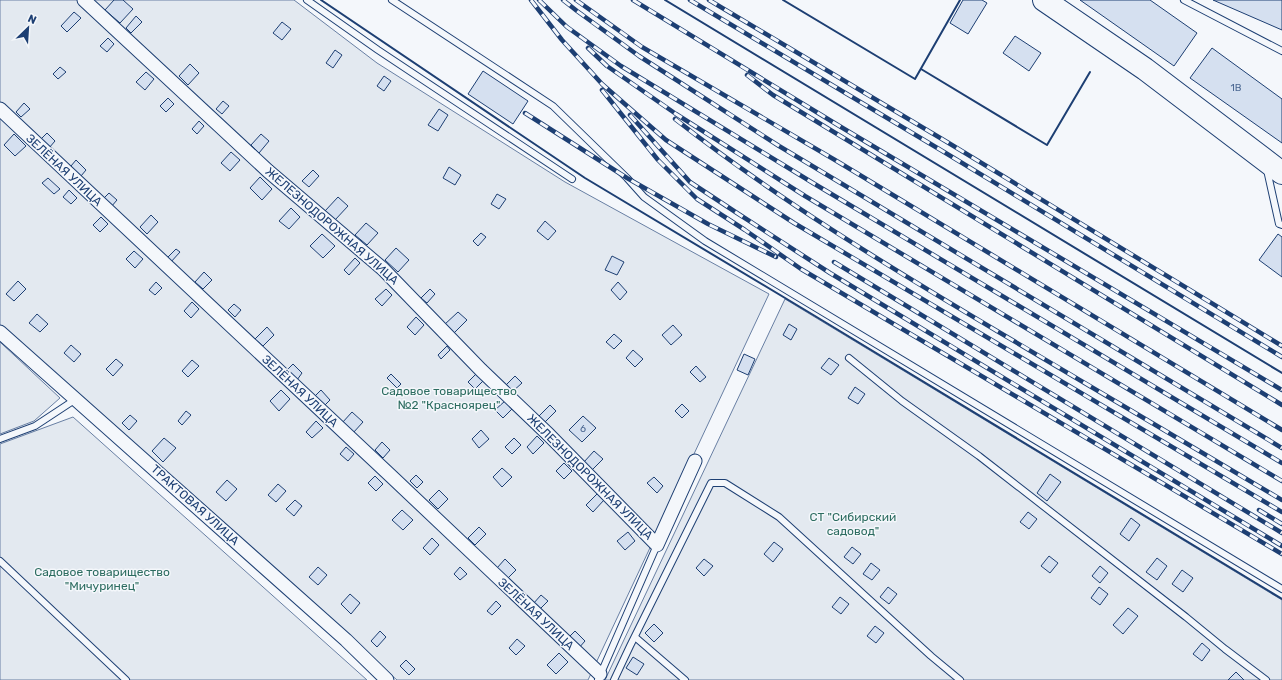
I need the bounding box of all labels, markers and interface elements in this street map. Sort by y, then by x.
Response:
north arrow [8,8,48,48]
text: N [26,12,38,27]
house number: 1В [1231,82,1242,94]
street label: ЗЕЛЁНАЯ УЛИЦА [23,131,105,209]
street label: ЖЕЛЕЗНОДОРОЖНАЯ УЛИЦА [263,164,401,288]
street label: ЗЕЛЁНАЯ УЛИЦА [259,352,341,430]
park label: Садовое товарищество №2 "Красноярец" [381,384,517,412]
street label: ЖЕЛЕЗНОДОРОЖНАЯ УЛИЦА [524,411,656,543]
house number: 6 [580,423,586,435]
street label: ТРАКТОВАЯ УЛИЦА [148,462,242,548]
park label: СТ "Сибирский садовод" [810,510,896,538]
park label: Садовое товарищество "Мичуринец" [34,565,170,593]
street label: ЗЕЛЁНАЯ УЛИЦА [495,575,577,653]

